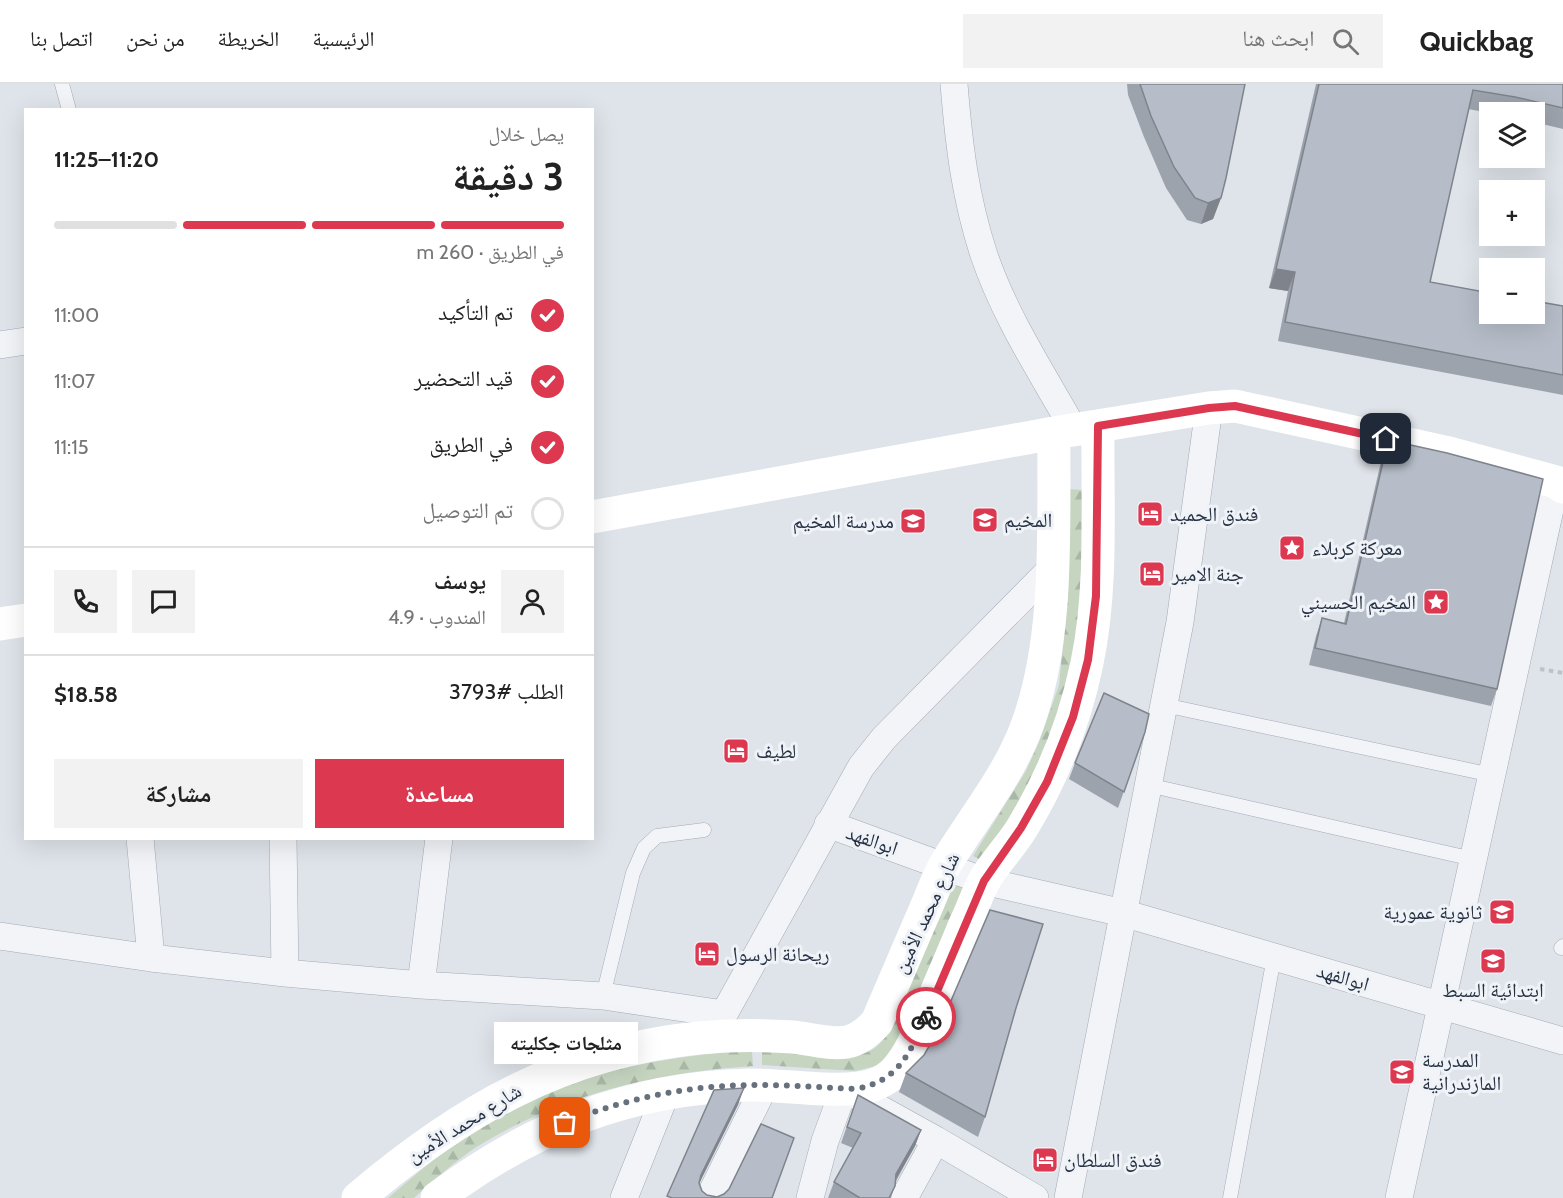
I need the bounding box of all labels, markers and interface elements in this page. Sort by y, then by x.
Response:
search box [963,14,1383,68]
text: Quickbag [1419,24,1533,58]
text: ابحث هنا [1242,25,1314,52]
icon: search [1329,25,1362,58]
text: اتصل بنا [30,26,93,51]
text: من نحن [126,26,185,51]
text: الخريطة [218,26,279,51]
text: الرئيسية [312,26,375,51]
map controls [1479,102,1545,324]
button: layers [1479,102,1545,168]
text: يصل خلال [488,122,564,146]
text: 11:20–11:25 [54,146,159,173]
text: 3 دقيقة [452,152,564,200]
button: + [1479,180,1545,246]
text: في الطريق · 260 m [416,240,564,264]
button: − [1479,258,1545,324]
text: تم التأكيد [438,299,513,326]
icon: check [531,299,564,332]
text: 11:00 [54,303,99,327]
text: قيد التحضير [414,365,513,392]
icon: check [531,365,564,398]
text: 11:07 [54,369,95,393]
pin [1360,413,1411,464]
icon: home [1369,422,1402,455]
text: في الطريق [429,431,513,458]
icon: check [531,431,564,464]
text: 11:15 [54,435,89,459]
text: تم التوصيل [423,497,513,524]
hotel icon: فندق الحميد [1135,499,1165,529]
place label: فندق الحميد [1170,502,1258,526]
school or university icon: المخيم [970,505,1000,535]
school or university icon: مدرسة المخيم [898,506,928,536]
place label: المخيم [1004,508,1052,534]
place label: مدرسة المخيم [793,509,894,535]
place icon: معركة كربلاء [1277,533,1307,563]
place label: معركة كربلاء [1312,536,1402,560]
hotel icon: جنة الامير [1137,559,1167,589]
place label: جنة الامير [1171,562,1244,586]
text: يوسف [434,568,486,595]
button: phone [54,570,117,633]
button: chat [132,570,195,633]
button: person [501,570,564,633]
place icon: المخيم الحسيني [1421,587,1451,617]
place label: المخيم الحسيني [1301,590,1416,618]
text: المندوب · 4.9 [388,605,486,629]
text: الطلب #3793 [449,678,564,705]
text: $18.58 [54,681,118,708]
hotel icon: لطيف [721,736,751,766]
place label: لطيف [756,739,796,763]
button: مشاركة [54,759,303,828]
button: مساعدة [315,759,564,828]
street label: ابوالفهد [843,820,901,860]
street label: شارع محمد الأمين [888,849,965,978]
school or university icon: ثانوية عمورية [1487,897,1517,927]
place label: ثانوية عمورية [1383,900,1482,924]
hotel icon: ريحانة الرسول [692,939,722,969]
place label: ريحانة الرسول [726,942,830,966]
school or university icon: ابتدائية السبط [1478,946,1508,976]
street label: ابوالفهد [1314,958,1372,996]
place label: ابتدائية السبط [1442,978,1544,1002]
courier [896,987,956,1047]
icon: bike [910,1001,943,1034]
callout: مثلجات جكليته [493,1021,637,1063]
text: مثلجات جكليته [510,1031,622,1055]
place label: المدرسة المازندرانية [1422,1048,1501,1095]
school or university icon: المدرسة المازندرانية [1387,1057,1417,1087]
street label: شارع محمد الأمين [402,1078,526,1169]
pin [539,1097,590,1148]
icon: bag [548,1106,581,1139]
hotel icon: فندق السلطان [1030,1145,1060,1175]
place label: فندق السلطان [1064,1148,1162,1172]

